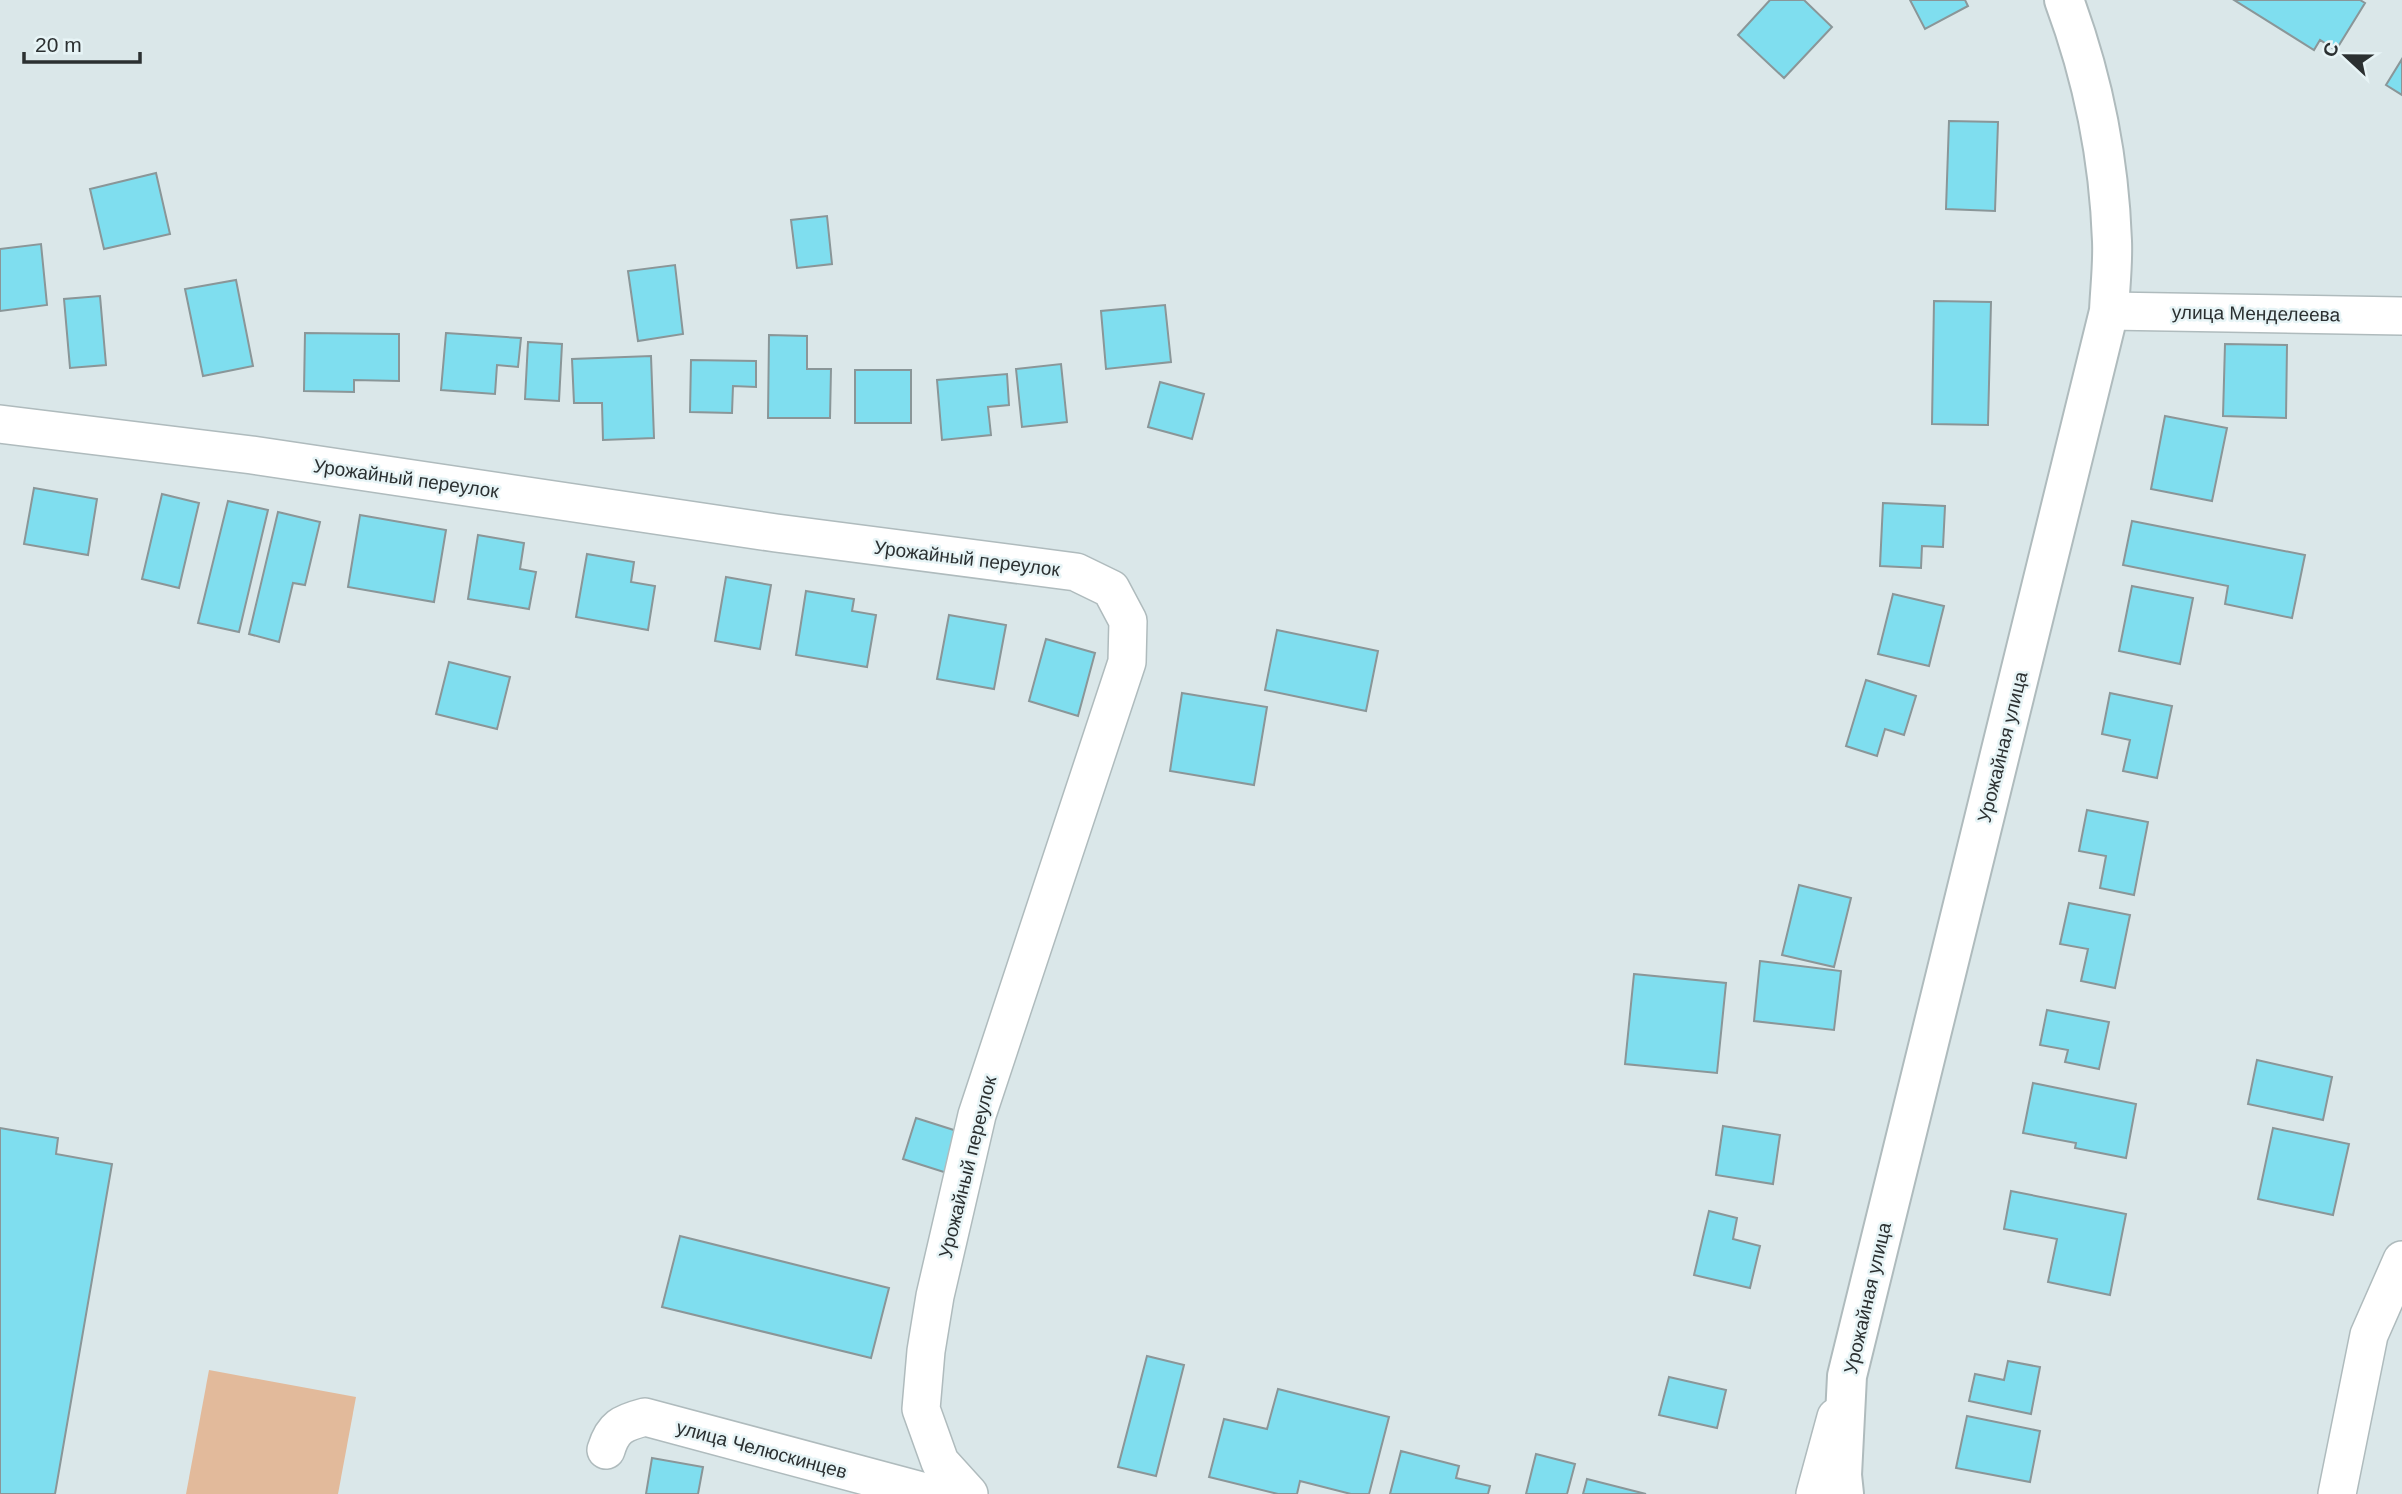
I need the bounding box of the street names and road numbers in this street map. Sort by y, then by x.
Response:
street label: улица Менделеева [2172,302,2341,325]
street label: Урожайный переулок [312,455,501,502]
street label: Урожайный переулок [873,537,1062,580]
street label: Урожайная улица [1974,669,2032,825]
street label: Урожайный переулок [935,1073,1000,1260]
street label: Урожайная улица [1840,1220,1895,1376]
street label: улица Челюскинцев [674,1417,849,1482]

